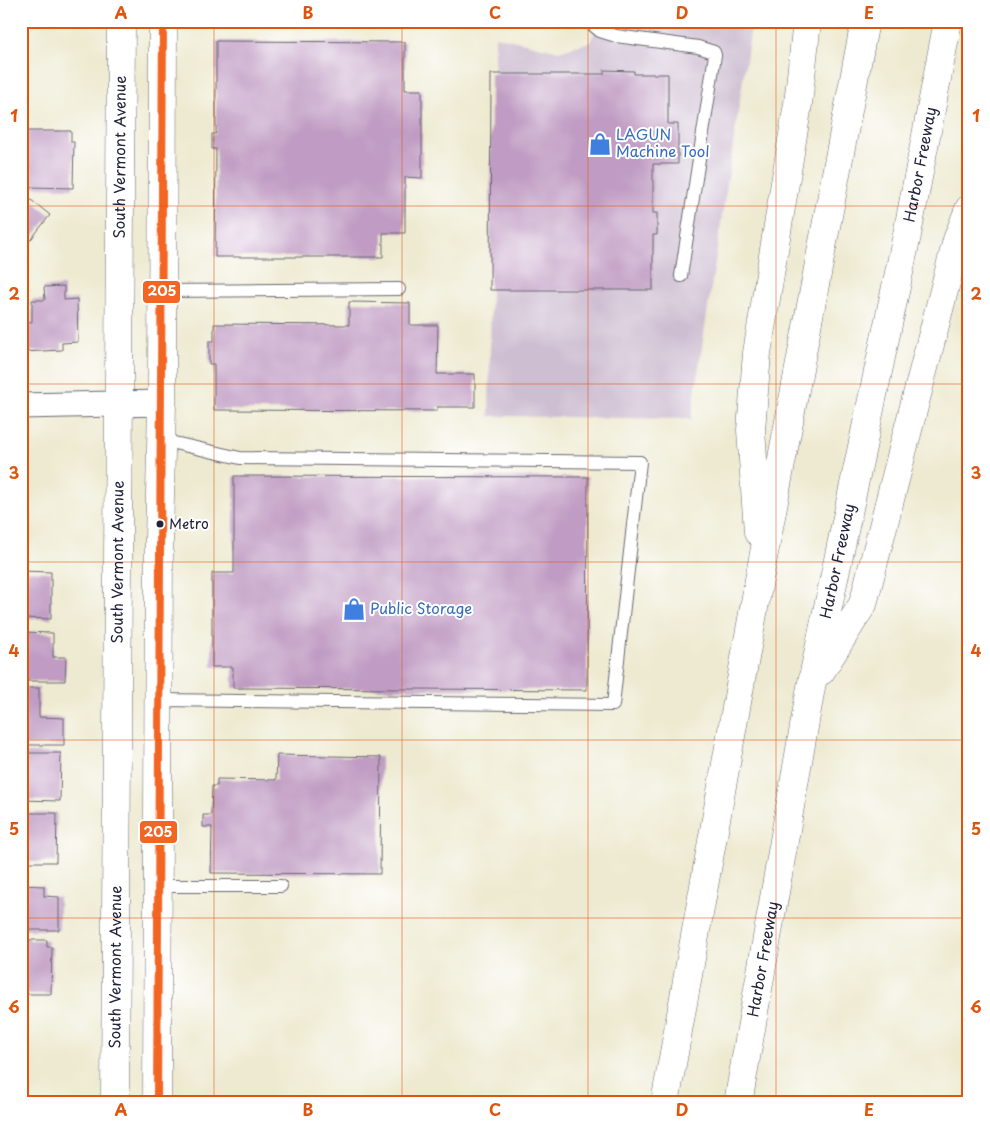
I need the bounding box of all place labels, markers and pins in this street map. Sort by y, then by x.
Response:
place label: LAGUN Machine Tool [616,122,710,162]
shop icon: LAGUN Machine Tool [587,131,613,157]
place label: Metro [169,513,209,534]
marker: Metro [155,519,165,529]
shop icon: Public Storage [341,596,367,622]
place label: Public Storage [370,596,472,619]

